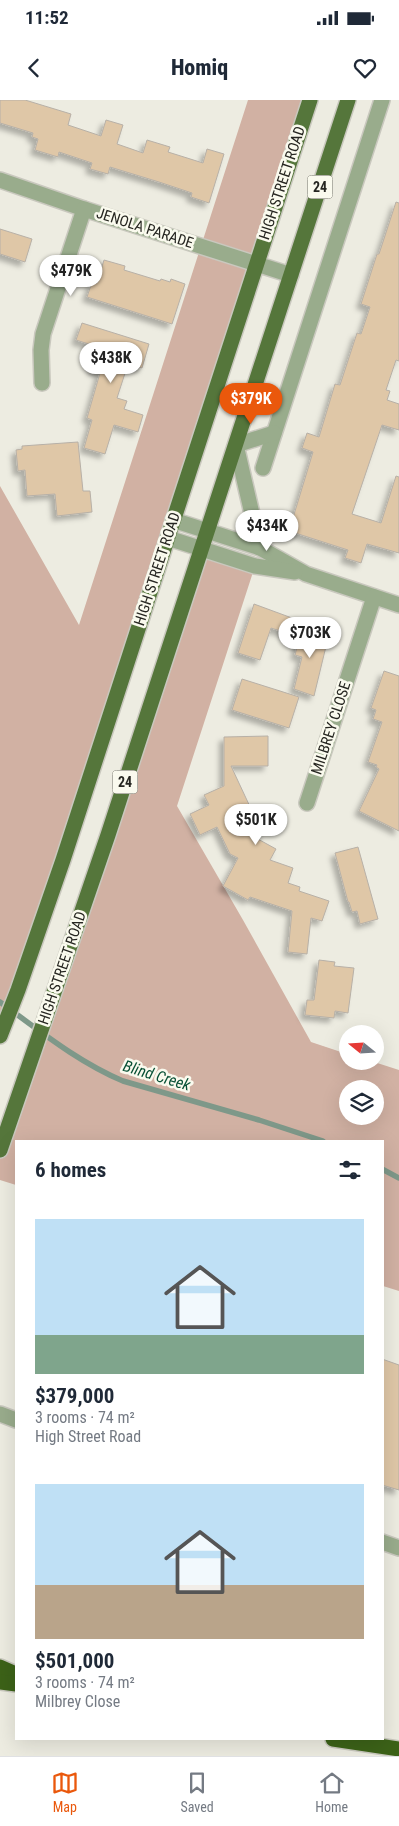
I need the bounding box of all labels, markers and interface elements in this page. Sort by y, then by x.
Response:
text: 11:52 [25,6,69,29]
icon: back [20,54,48,82]
icon: heart [351,54,379,82]
text: Homiq [171,55,228,80]
street label: HIGH STREET ROAD [255,124,309,242]
road number: 24 [308,175,332,198]
street label: JENOLA PARADE [94,204,196,252]
pin: $479K [36,254,106,297]
text: $479K [50,261,92,280]
pin: $438K [76,342,146,384]
text: $438K [90,348,132,367]
pin: $379K [216,382,286,425]
text: $379K [230,389,272,408]
street label: HIGH STREET ROAD [130,510,184,628]
pin: $434K [232,510,302,552]
text: $434K [246,516,288,535]
pin: $703K [275,616,345,659]
text: $703K [289,623,331,642]
street label: MILBREY CLOSE [308,679,354,777]
road number: 24 [112,770,138,794]
pin: $501K [221,804,291,846]
text: $501K [235,810,277,829]
street label: HIGH STREET ROAD [34,909,90,1027]
north arrow [339,1025,384,1070]
map controls [339,1025,384,1125]
water label: Blind Creek [121,1056,194,1095]
button: layers [339,1080,384,1125]
icon: filters [336,1156,364,1184]
text: 6 homes [35,1158,106,1182]
icon: home [155,1252,245,1342]
text: $379,000 [35,1384,114,1408]
text: 3 rooms · 74 m² [35,1408,135,1427]
text: High Street Road [35,1427,141,1446]
icon: home [155,1517,245,1607]
text: $501,000 [35,1649,114,1673]
text: 3 rooms · 74 m² [35,1673,135,1692]
text: Milbrey Close [35,1692,120,1711]
tab: Map [51,1769,79,1815]
tab: Saved [180,1769,214,1815]
tab: Home [315,1769,348,1815]

